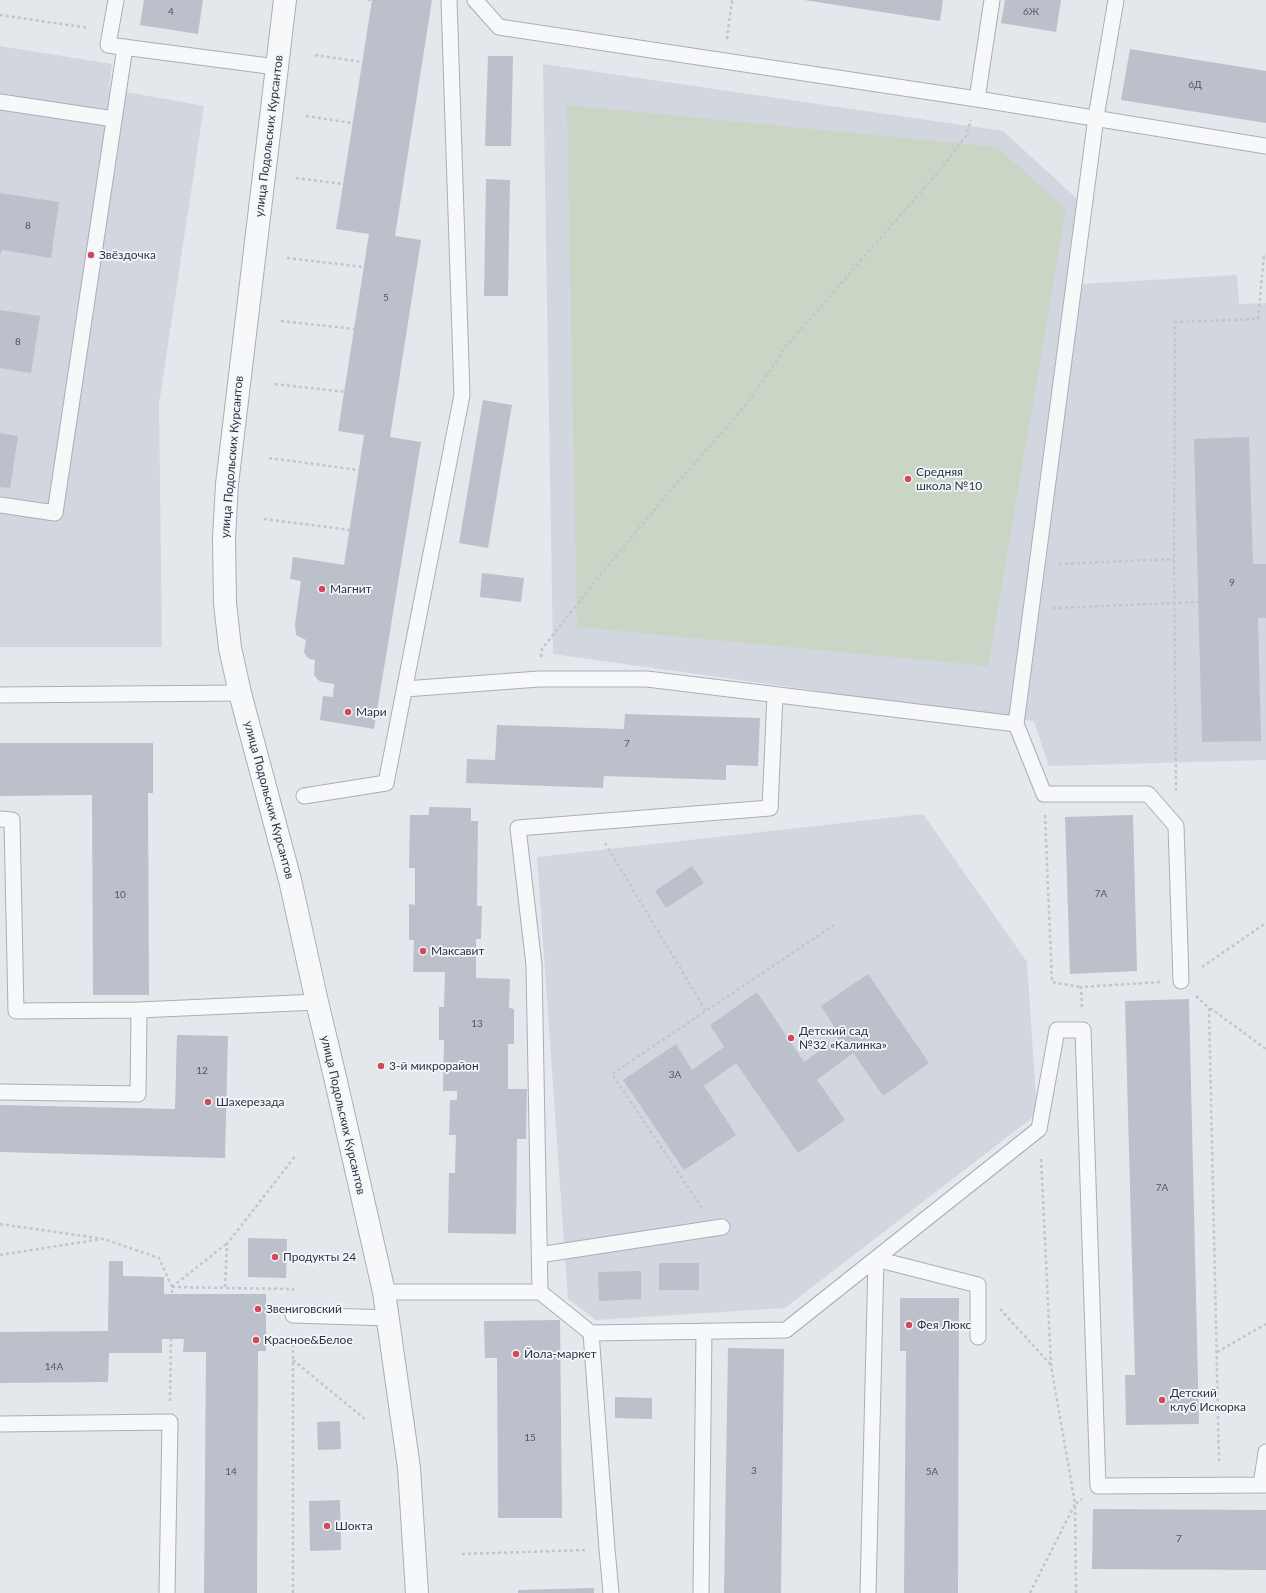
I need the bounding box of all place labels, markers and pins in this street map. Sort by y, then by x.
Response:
place label: Звёздочка [99,248,156,262]
marker: Звёздочка [86,250,96,260]
place label: Средняя школа №10 [916,465,982,493]
marker: Средняя школа №10 [903,474,913,484]
place label: Магнит [330,582,372,596]
marker: Магнит [317,584,327,594]
place label: Мари [356,705,387,719]
marker: Мари [343,707,353,717]
place label: Максавит [431,944,485,958]
marker: Максавит [418,946,428,956]
place label: Детский сад №32 «Калинка» [799,1024,887,1052]
marker: Детский сад №32 «Калинка» [786,1033,796,1043]
place label: 3-й микрорайон [389,1059,479,1073]
marker: 3-й микрорайон [376,1061,386,1071]
place label: Шахерезада [216,1095,285,1109]
marker: Шахерезада [203,1097,213,1107]
place label: Продукты 24 [283,1250,356,1264]
marker: Продукты 24 [270,1252,280,1262]
place label: Звениговский [266,1302,342,1316]
marker: Звениговский [253,1304,263,1314]
place label: Фея Люкс [917,1318,971,1332]
marker: Фея Люкс [904,1320,914,1330]
place label: Красное&Белое [264,1333,353,1347]
marker: Красное&Белое [251,1335,261,1345]
place label: Йола-маркет [524,1347,596,1361]
marker: Йола-маркет [511,1349,521,1359]
place label: Детский клуб Искорка [1170,1386,1246,1414]
marker: Детский клуб Искорка [1157,1395,1167,1405]
place label: Шокта [335,1519,373,1533]
marker: Шокта [322,1521,332,1531]

